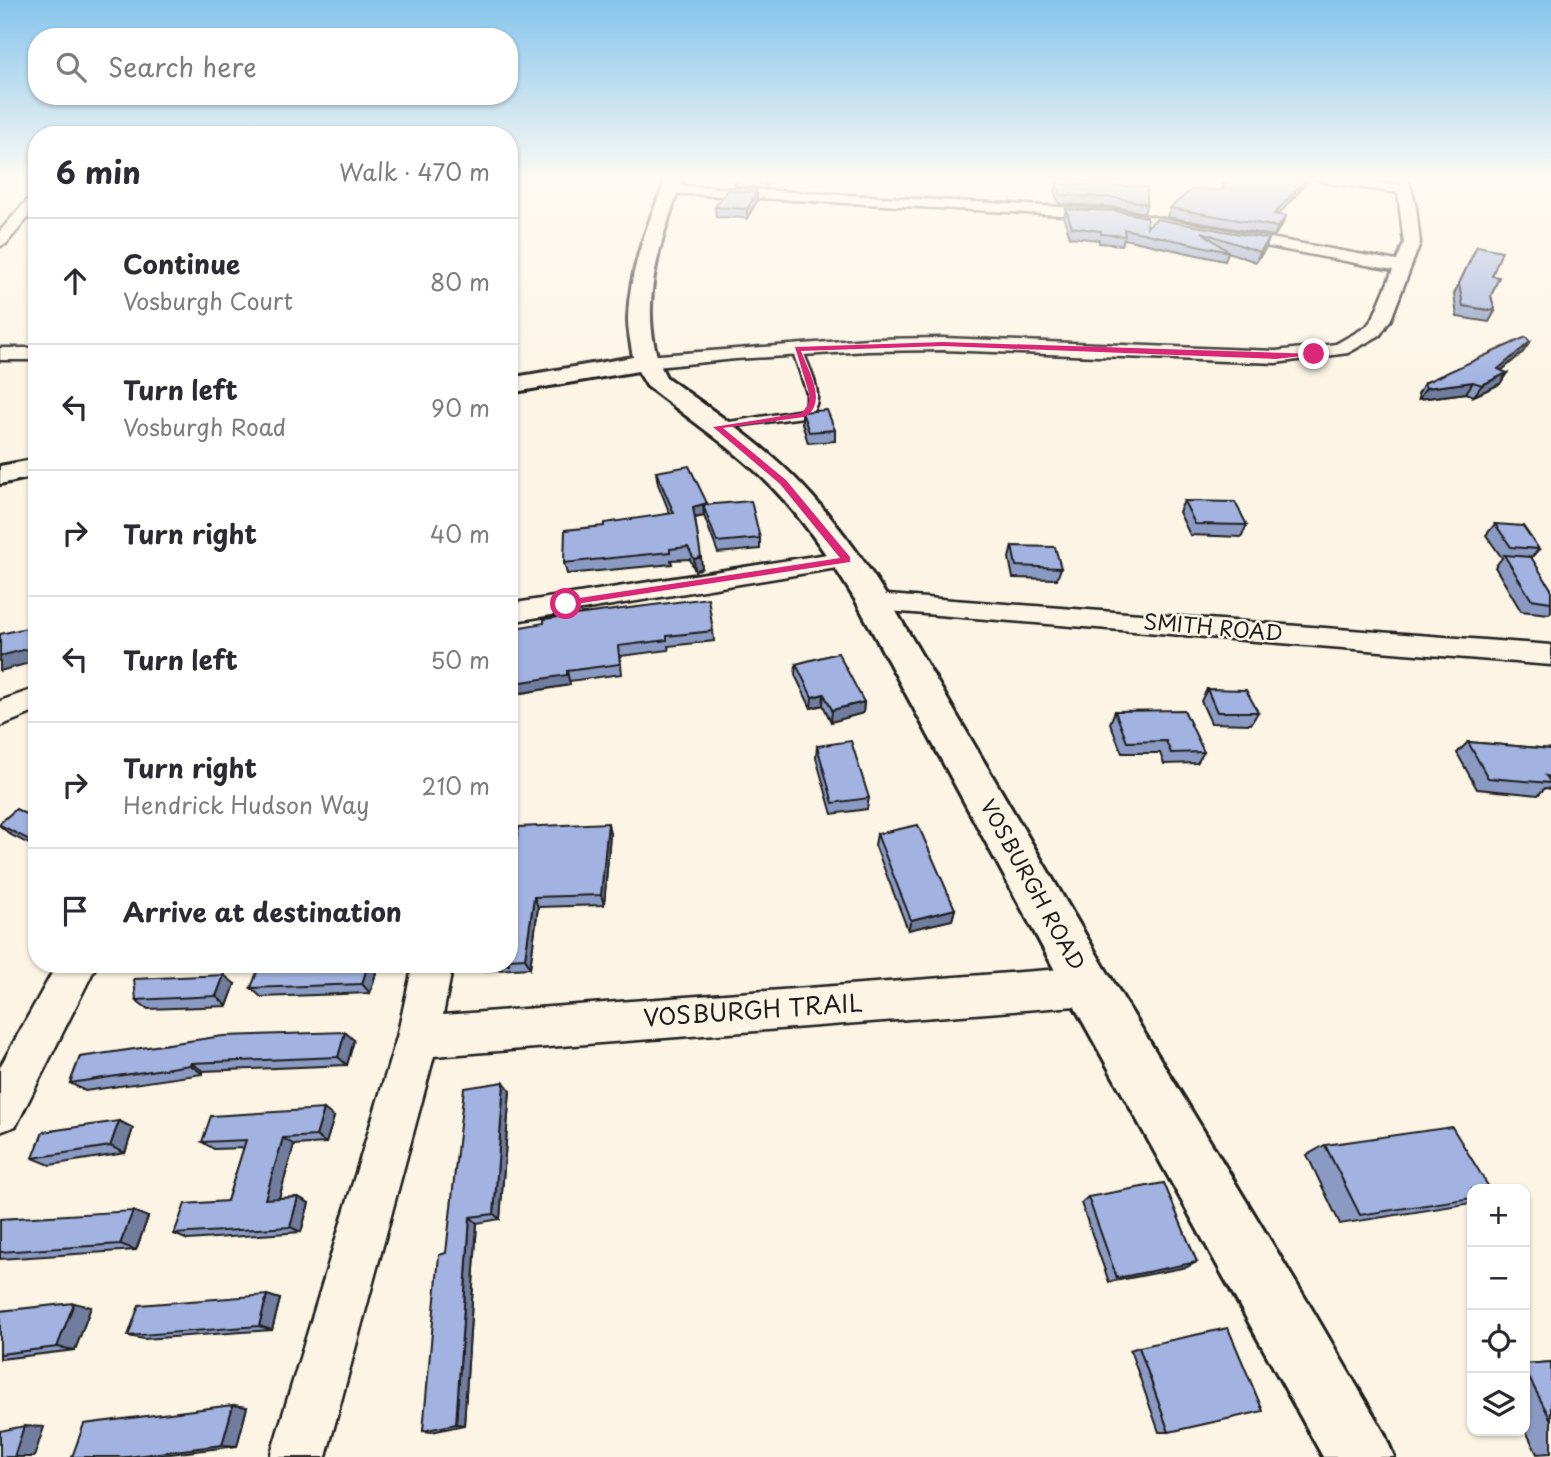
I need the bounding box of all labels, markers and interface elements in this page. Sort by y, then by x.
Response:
search box [28,28,518,105]
text: Search here [108,47,257,86]
icon: search [52,48,90,86]
text: 6 min [56,149,141,194]
text: Walk · 470 m [339,154,490,189]
text: Continue [123,244,240,283]
icon: ahead [56,262,94,300]
text: 80 m [430,264,490,299]
text: Vosburgh Court [123,283,293,318]
route end [1298,338,1329,369]
text: Turn left [123,370,238,409]
icon: left [56,388,94,426]
text: 90 m [431,390,490,425]
text: Vosburgh Road [123,409,286,444]
icon: right [56,514,94,552]
text: Turn right [123,514,257,553]
text: 40 m [430,516,490,551]
route start [550,588,581,619]
street label: SMITH ROAD [1142,604,1284,648]
icon: left [56,640,94,678]
text: Turn left [123,640,238,679]
text: 50 m [430,642,490,677]
text: Turn right [123,748,257,787]
icon: right [56,766,94,804]
text: 210 m [422,768,490,803]
text: Hendrick Hudson Way [123,787,369,822]
street label: VOSBURGH ROAD [973,793,1094,975]
icon: arrive [56,892,94,930]
text: Arrive at destination [123,892,402,931]
street label: VOSBURGH TRAIL [642,983,864,1035]
map controls [1467,1184,1530,1436]
button: + [1467,1184,1530,1247]
button: − [1467,1247,1530,1310]
button: locate [1467,1310,1530,1373]
button: layers [1467,1373,1530,1436]

